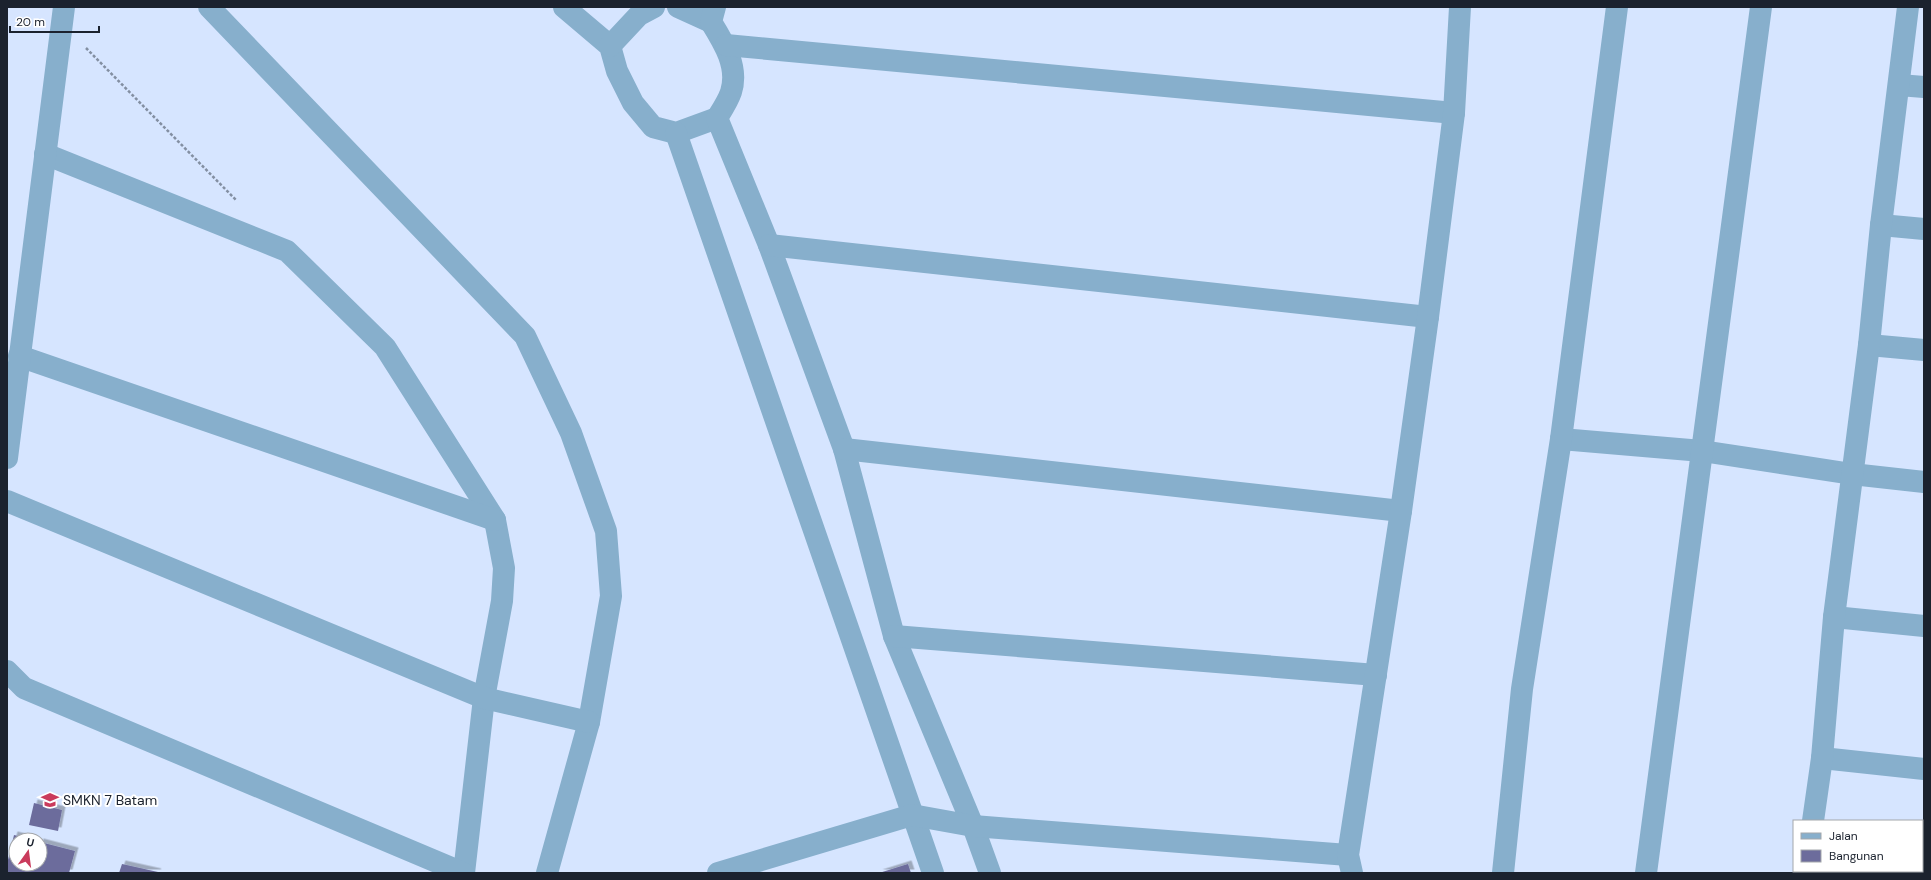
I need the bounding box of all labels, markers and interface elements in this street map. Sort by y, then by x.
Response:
scale bar [10,8,99,34]
text: 20 m [16,14,45,30]
school or university icon: SMKN 7 Batam [40,790,60,810]
place label: SMKN 7 Batam [63,791,157,809]
legend [1793,820,1923,872]
text: Jalan [1829,828,1858,844]
north arrow [8,832,48,872]
text: U [25,835,36,850]
text: Bangunan [1829,848,1884,864]

